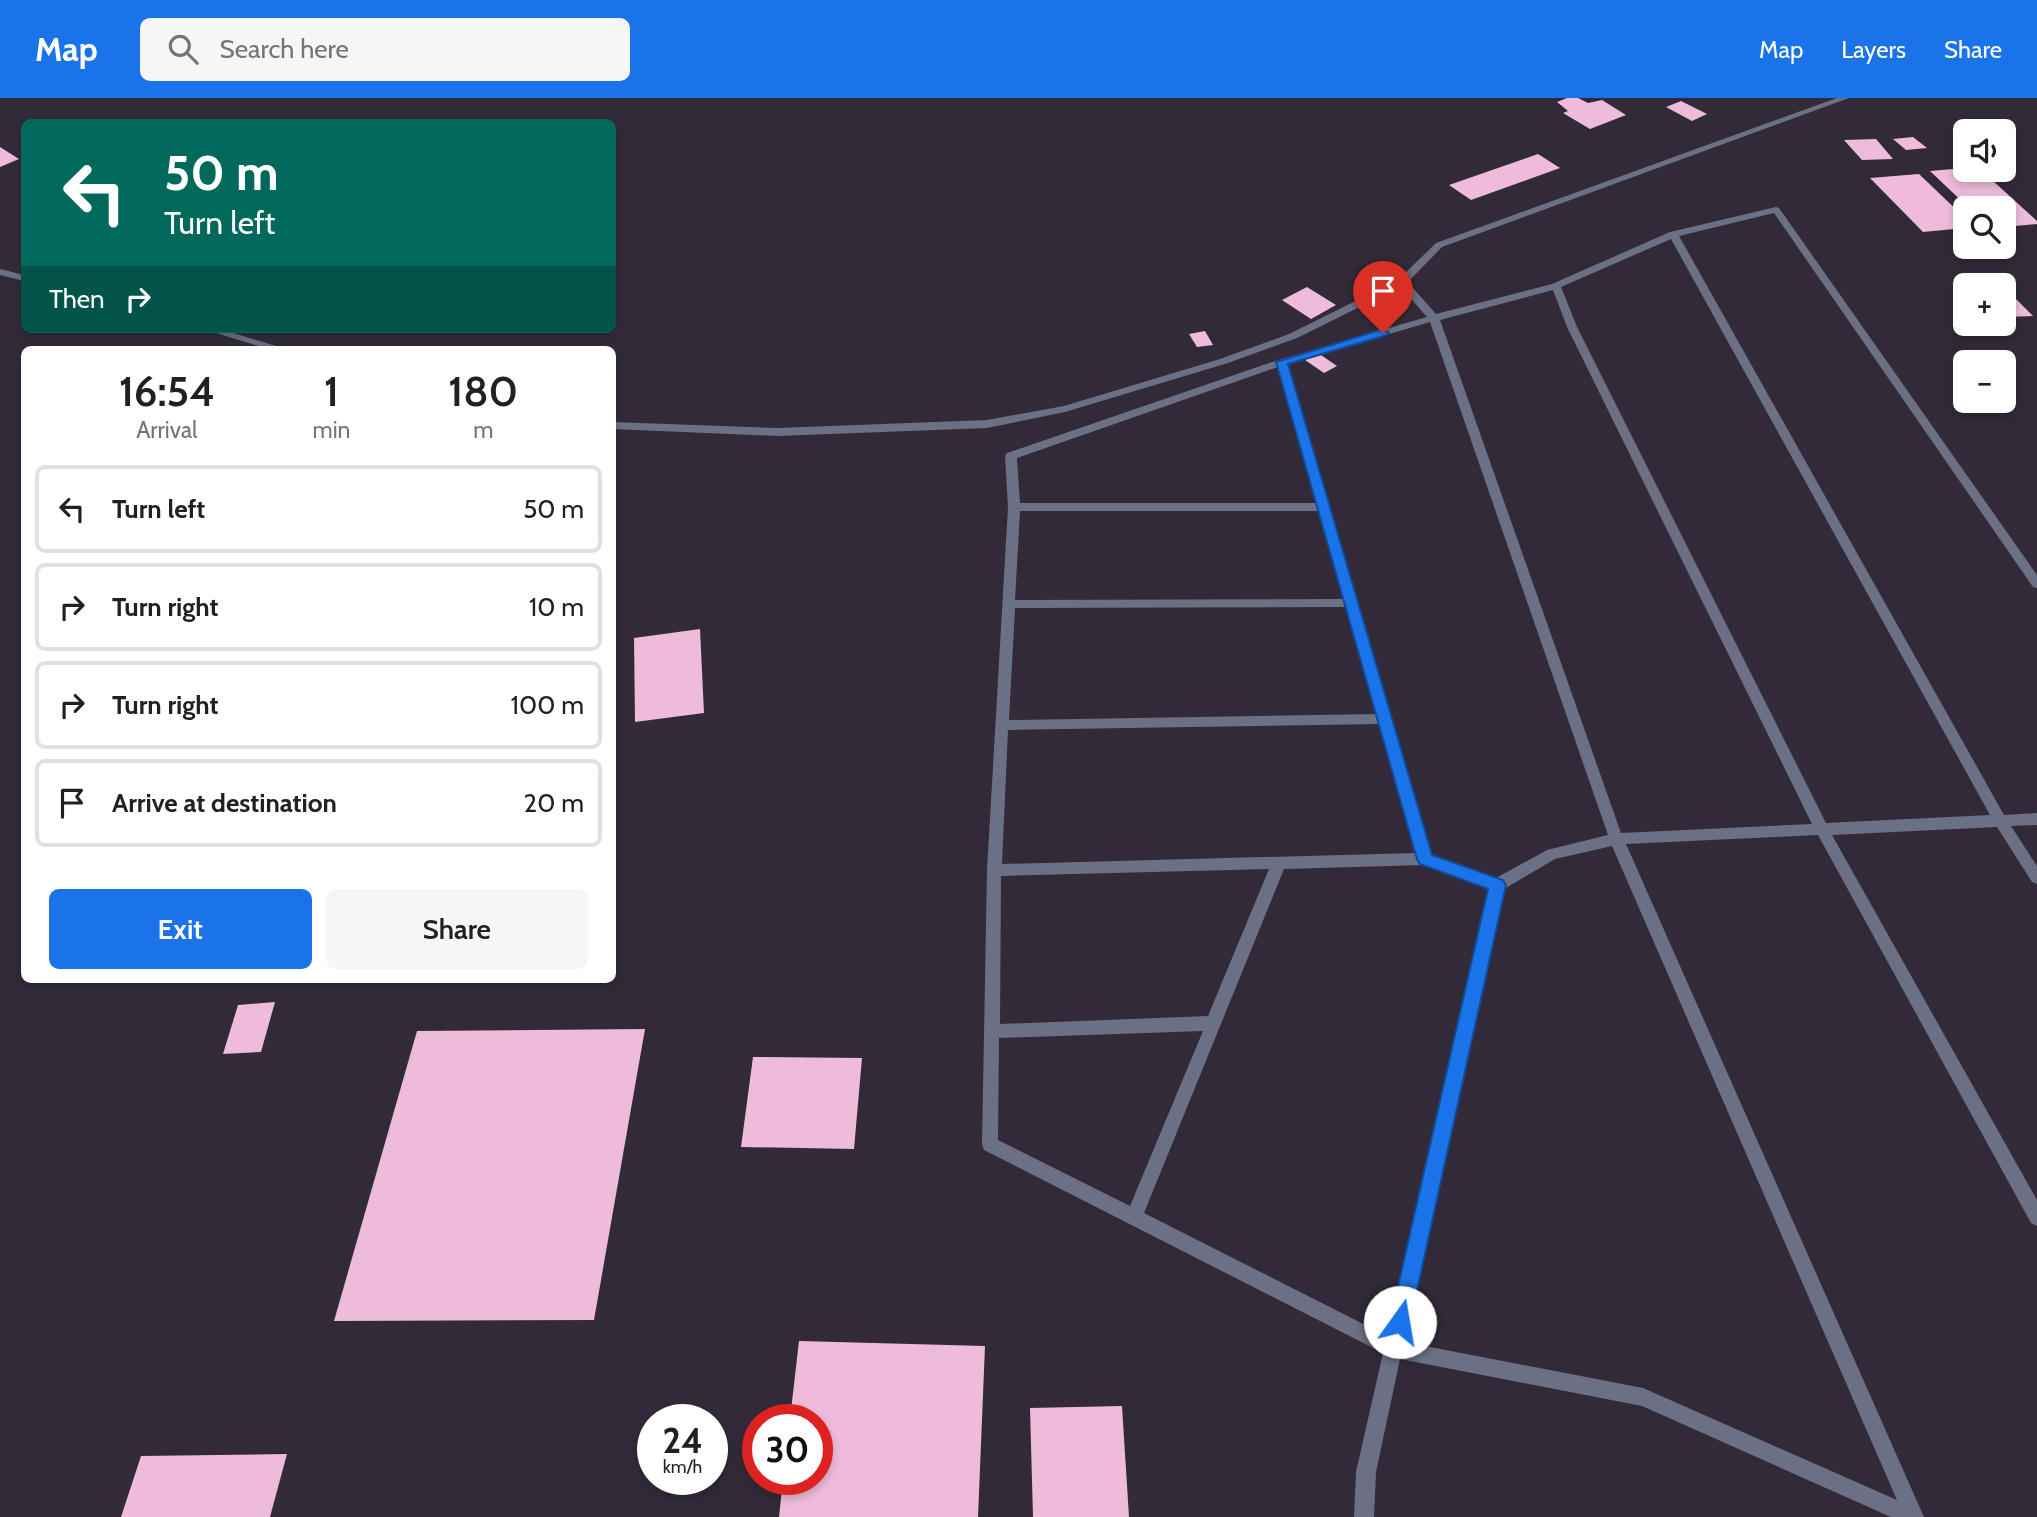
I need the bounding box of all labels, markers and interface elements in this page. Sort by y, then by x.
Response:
search box [140,18,630,81]
text: Map [35,29,98,69]
icon: search [164,30,202,68]
text: Search here [220,33,349,65]
text: Map [1759,35,1803,64]
text: Layers [1841,35,1906,64]
text: Share [1944,35,2002,64]
map controls [1953,119,2016,413]
button: sound [1953,119,2016,182]
text: 50 m [164,143,279,202]
icon: left [49,147,140,238]
button: search [1953,196,2016,259]
text: Turn left [164,203,275,242]
pin [1353,261,1413,333]
icon: arrive [1364,272,1402,310]
button: + [1953,273,2016,336]
icon: right [119,280,157,318]
text: Then [49,283,105,315]
button: − [1953,350,2016,413]
text: 16:54 [119,365,215,417]
text: 1 [324,365,339,417]
text: 180 [448,365,518,417]
text: Arrival [136,416,197,444]
text: min [313,416,350,444]
text: m [473,416,493,444]
icon: left [53,490,91,528]
text: Turn left [112,493,205,525]
text: 50 m [523,493,584,525]
icon: right [53,588,91,626]
text: Turn right [112,591,218,623]
text: 10 m [529,591,584,623]
icon: right [53,686,91,724]
text: Turn right [112,689,218,721]
text: 100 m [511,689,584,721]
icon: arrive [53,784,91,822]
text: Arrive at destination [112,787,337,819]
text: 20 m [524,787,584,819]
button: Exit [49,889,312,969]
button: Share [326,889,588,969]
position arrow [1363,1285,1437,1359]
speed limit sign: 30 [742,1404,833,1495]
text: 24 [662,1419,703,1462]
text: km/h [663,1456,702,1478]

